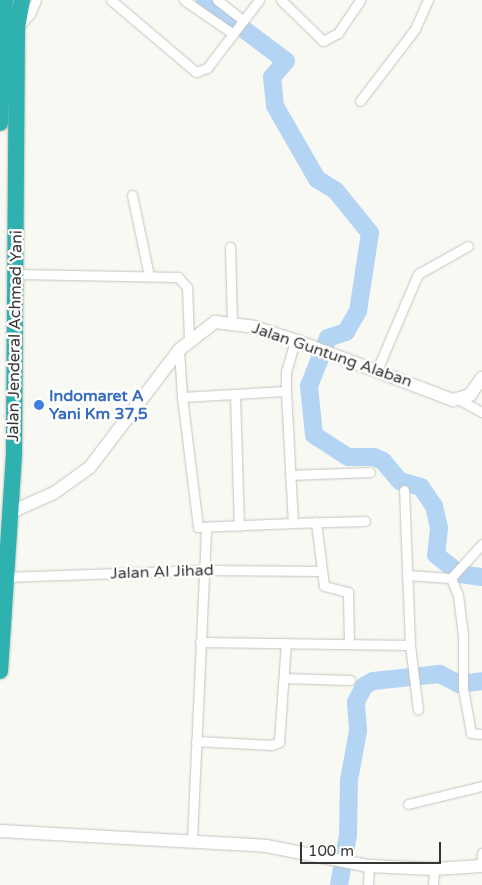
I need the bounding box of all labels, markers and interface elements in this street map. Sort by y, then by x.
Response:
street label: Jalan Jenderal Achmad Yani [4,230,26,442]
street label: Jalan Guntung Alaban [249,319,415,391]
place label: Indomaret A Yani Km 37,5 [49,386,148,424]
marker: Indomaret A Yani Km 37,5 [33,399,45,411]
street label: Jalan Al Jihad [110,561,214,583]
scale bar [302,832,443,864]
text: 100 m [308,842,354,860]

